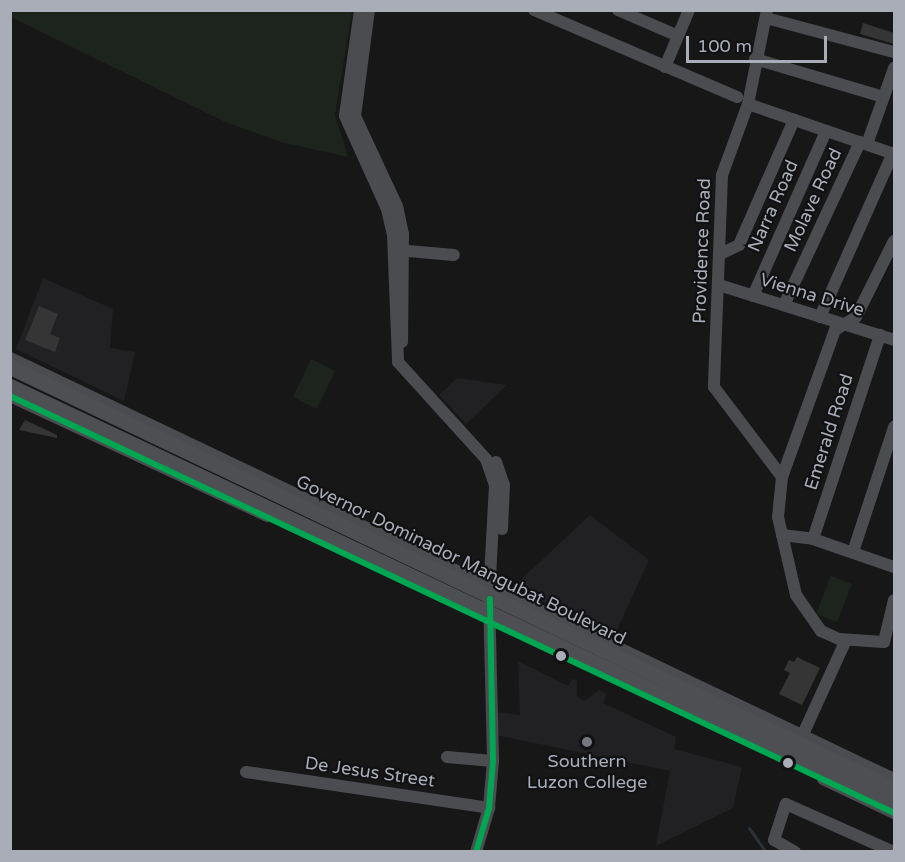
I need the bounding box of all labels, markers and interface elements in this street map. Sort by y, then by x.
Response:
scale bar [689,24,830,62]
text: 100 m [697,35,752,57]
street label: Molave Road [780,145,846,255]
street label: Narra Road [743,157,803,255]
street label: Providence Road [689,178,715,324]
street label: Vienna Drive [757,269,867,321]
street label: Emerald Road [800,371,858,493]
street label: Governor Dominador Mangubat Boulevard [292,470,630,650]
unlabelled marker [555,650,567,662]
marker: Southern Luzon College [580,735,594,749]
place label: Southern Luzon College [527,751,647,794]
street label: De Jesus Street [304,752,436,792]
unlabelled marker [782,757,794,769]

